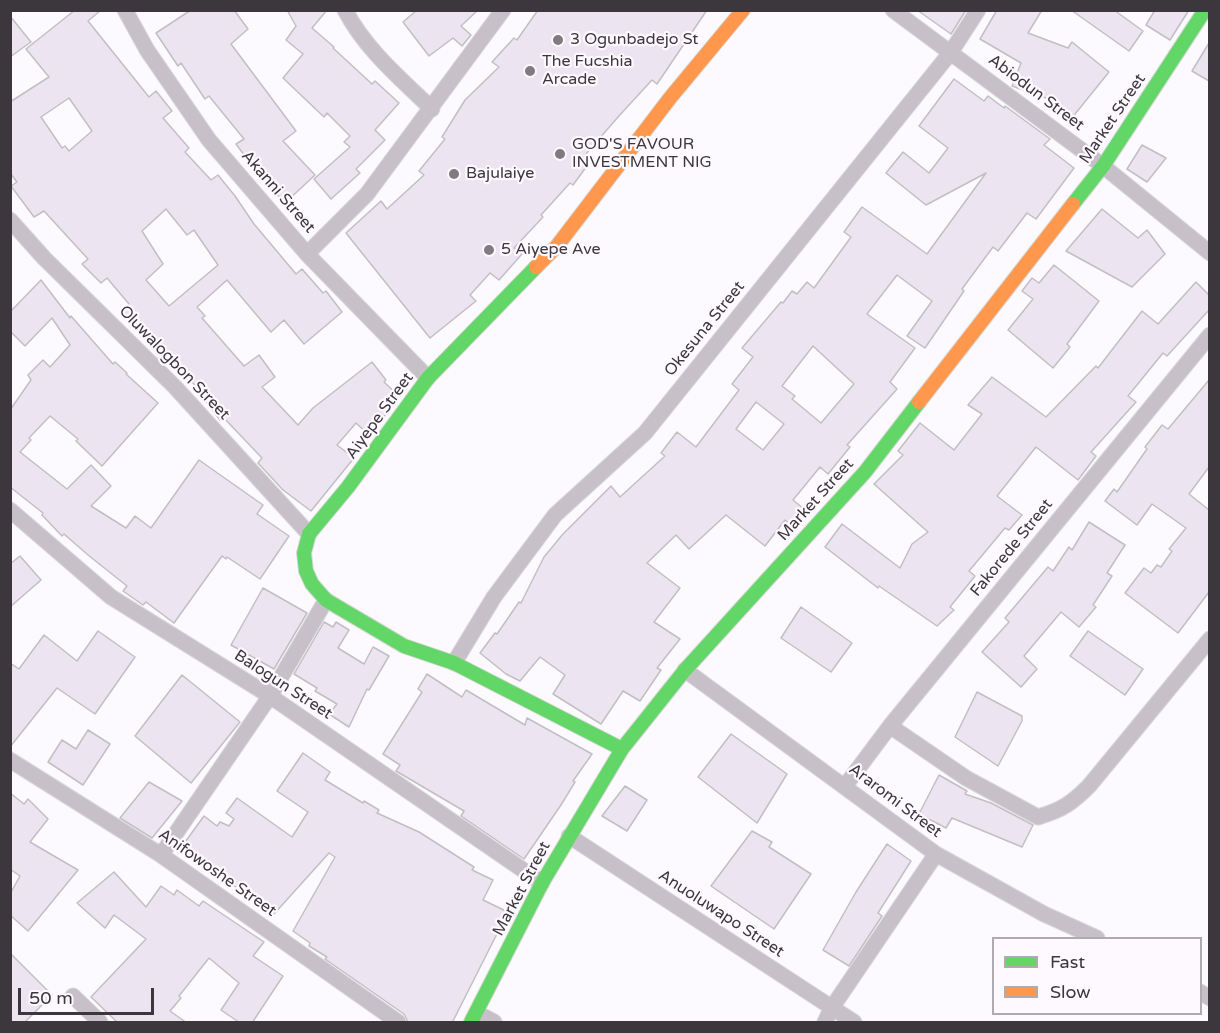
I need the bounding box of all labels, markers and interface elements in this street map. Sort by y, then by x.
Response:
place label: 3 Ogunbadejo St [570,30,698,50]
marker: 3 Ogunbadejo St [551,33,565,47]
street label: Abiodun Street [984,51,1088,135]
place label: The Fucshia Arcade [542,52,632,90]
marker: The Fucshia Arcade [523,64,537,78]
street label: Market Street [1076,70,1150,168]
place label: GOD'S FAVOUR INVESTMENT NIG [572,135,712,173]
street label: Akanni Street [237,147,319,237]
marker: GOD'S FAVOUR INVESTMENT NIG [553,147,567,161]
place label: Bajulaiye [466,164,534,184]
marker: Bajulaiye [447,167,461,181]
place label: 5 Aiyepe Ave [501,240,601,260]
marker: 5 Aiyepe Ave [482,243,496,257]
street label: Okesuna Street [661,278,749,380]
street label: Oluwalogbon Street [115,302,233,424]
street label: Aiyepe Street [342,369,418,463]
street label: Market Street [774,455,858,545]
street label: Fakorede Street [967,495,1057,601]
street label: Balogun Street [230,646,336,724]
street label: Araromi Street [845,760,945,842]
street label: Anifowoshe Street [154,825,280,921]
street label: Market Street [489,838,555,940]
street label: Anuoluwapo Street [655,866,787,962]
legend [992,937,1202,1015]
text: Fast [1050,951,1085,973]
scale bar [21,976,158,1014]
text: Slow [1050,981,1091,1003]
text: 50 m [29,987,73,1009]

